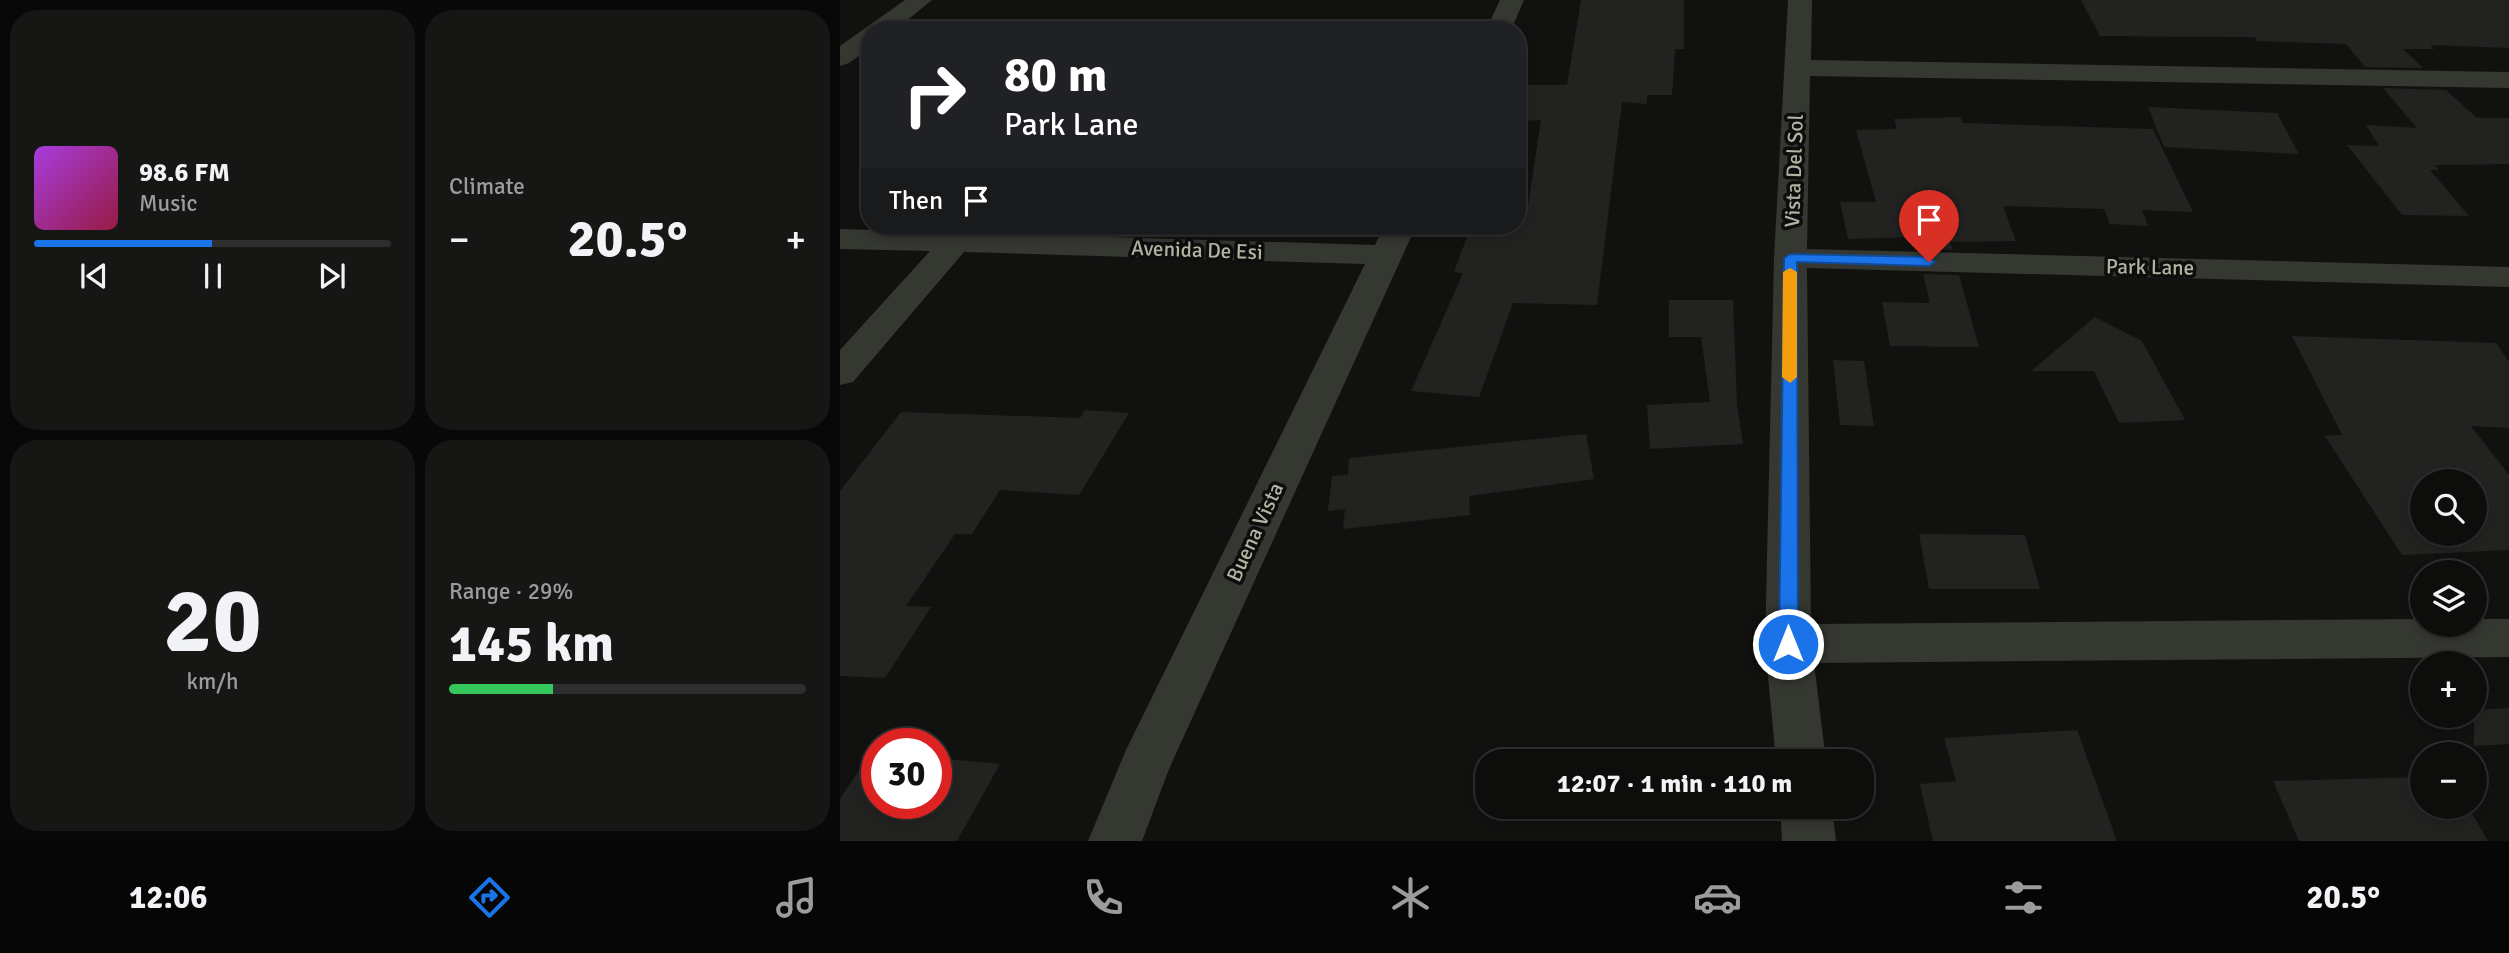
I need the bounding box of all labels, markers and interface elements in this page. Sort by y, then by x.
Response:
text: 80 m [1004,45,1107,105]
icon: right [889,49,980,140]
text: Park Lane [1004,105,1139,144]
street label: Vista Del Sol [1779,114,1809,228]
text: 98.6 FM [139,157,230,189]
text: Climate [449,172,525,201]
icon: arrive [957,182,995,220]
text: Then [889,185,943,217]
text: Music [139,189,197,218]
pin [1899,190,1959,262]
icon: arrive [1910,201,1948,239]
text: 20.5° [568,207,687,271]
text: − [449,216,470,263]
text: + [785,216,806,263]
street label: Avenida De Esi [1131,235,1263,265]
street label: Park Lane [2106,253,2194,281]
icon: previous [75,257,113,295]
icon: pause [194,257,232,295]
icon: next [313,257,351,295]
map controls [2410,469,2487,819]
button: search [2410,469,2487,546]
street label: Buena Vista [1221,478,1289,586]
button: layers [2410,560,2487,637]
text: 20 [163,565,262,678]
text: Range · 29% [449,577,573,606]
position arrow [1751,607,1825,681]
text: 145 km [449,612,614,676]
button: + [2410,651,2487,728]
text: km/h [186,667,239,696]
speed limit sign: 30 [861,728,952,819]
button: − [2410,742,2487,819]
text: 12:07 · 1 min · 110 m [1557,768,1792,800]
icon: directions [465,873,514,922]
icon: music [772,873,821,922]
icon: phone [1079,873,1128,922]
icon: climate [1386,873,1435,922]
icon: car [1693,873,1742,922]
icon: filters [1999,873,2048,922]
text: 12:06 [129,878,207,917]
text: 20.5° [2306,878,2380,917]

